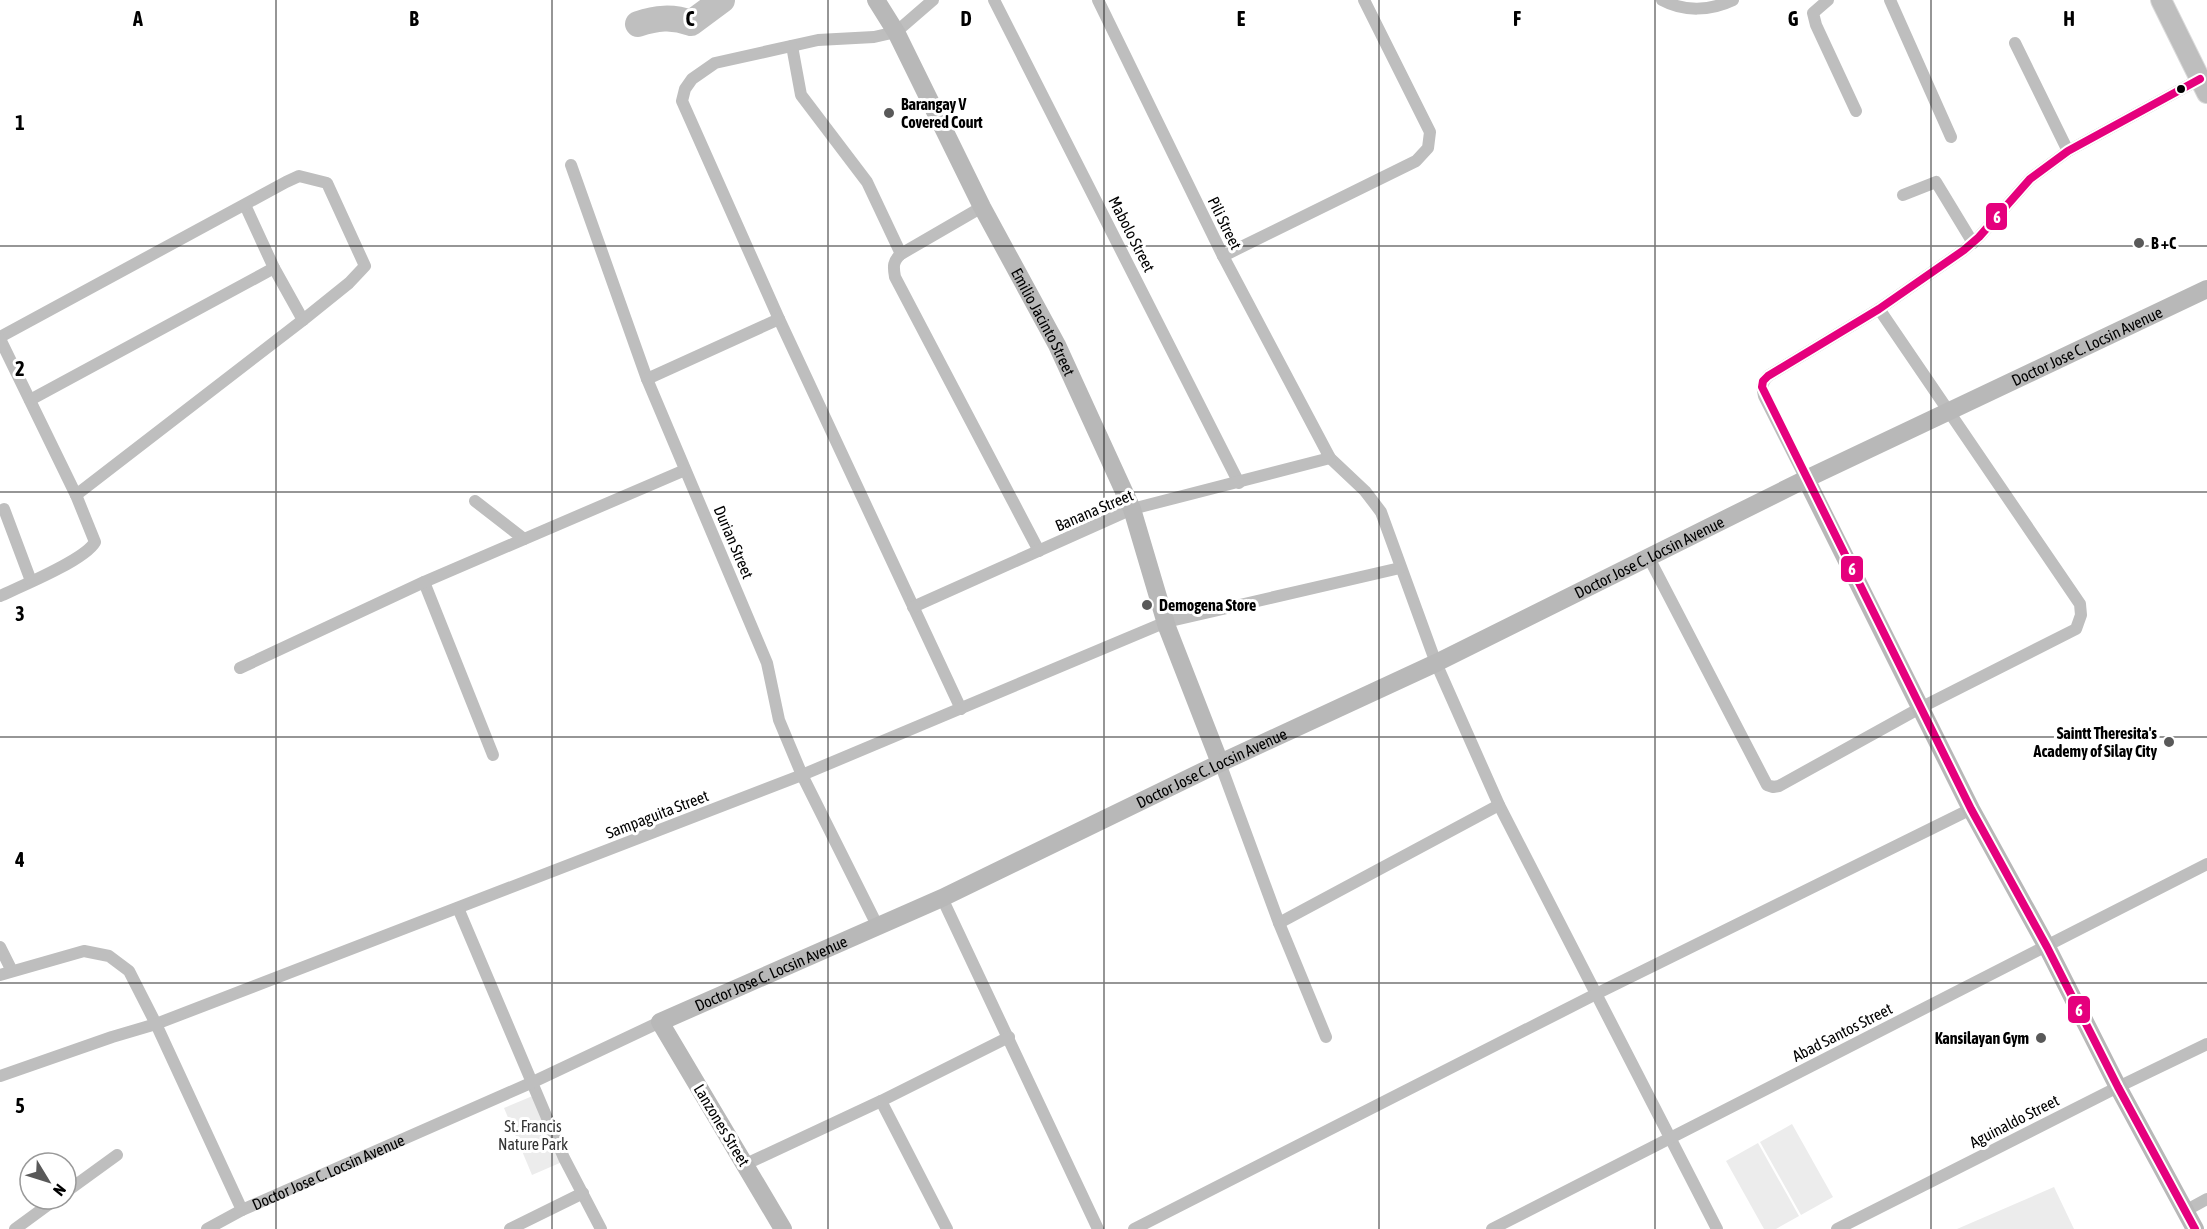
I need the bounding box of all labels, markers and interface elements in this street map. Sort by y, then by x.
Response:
text: A [132,7,143,30]
text: B [409,7,419,30]
text: C [686,7,695,30]
text: D [960,7,972,30]
text: E [1237,7,1246,30]
text: F [1513,7,1521,30]
text: G [1788,7,1799,30]
text: H [2063,7,2075,30]
unlabelled marker [2175,83,2187,95]
place label: Barangay V Covered Court [901,95,983,131]
marker: Barangay V Covered Court [882,106,896,120]
text: 1 [15,111,25,134]
street label: Mabolo Street [1105,193,1159,275]
street label: Pili Street [1205,194,1246,253]
line badge: 6 [1985,202,2008,231]
text: 6 [1993,208,2001,226]
place label: B +C [2151,234,2177,252]
marker: B +C [2132,236,2146,250]
street label: Emilio Jacinto Street [1008,265,1079,379]
street label: Doctor Jose C. Locsin Avenue [2009,303,2165,389]
text: 2 [15,357,25,380]
street label: Banana Street [1052,485,1136,534]
street label: Durian Street [711,503,758,582]
street label: Doctor Jose C. Locsin Avenue [1571,512,1727,602]
line badge: 6 [1840,555,1864,583]
text: 6 [1848,560,1856,578]
place label: Demogena Store [1159,596,1256,614]
marker: Demogena Store [1140,598,1154,612]
text: 3 [15,602,25,625]
street label: Doctor Jose C. Locsin Avenue [1133,724,1290,811]
place label: Saintt Theresita's Academy of Silay City [2033,724,2157,760]
marker: Saintt Theresita's Academy of Silay City [2162,735,2176,749]
street label: Sampaguita Street [603,786,712,843]
text: 4 [14,848,25,871]
street label: Doctor Jose C. Locsin Avenue [692,932,850,1015]
line badge: 6 [2067,995,2091,1024]
street label: Abad Santos Street [1789,999,1895,1065]
text: 6 [2075,1001,2083,1019]
place label: Kansilayan Gym [1935,1029,2029,1047]
marker: Kansilayan Gym [2034,1031,2048,1045]
street label: Lanzones Street [690,1081,754,1170]
street label: Aguinaldo Street [1966,1091,2062,1152]
text: 5 [15,1094,25,1117]
park label: St. Francis Nature Park [498,1117,568,1153]
street label: Doctor Jose C. Locsin Avenue [249,1131,407,1213]
north arrow [18,1151,78,1211]
text: N [50,1181,70,1200]

